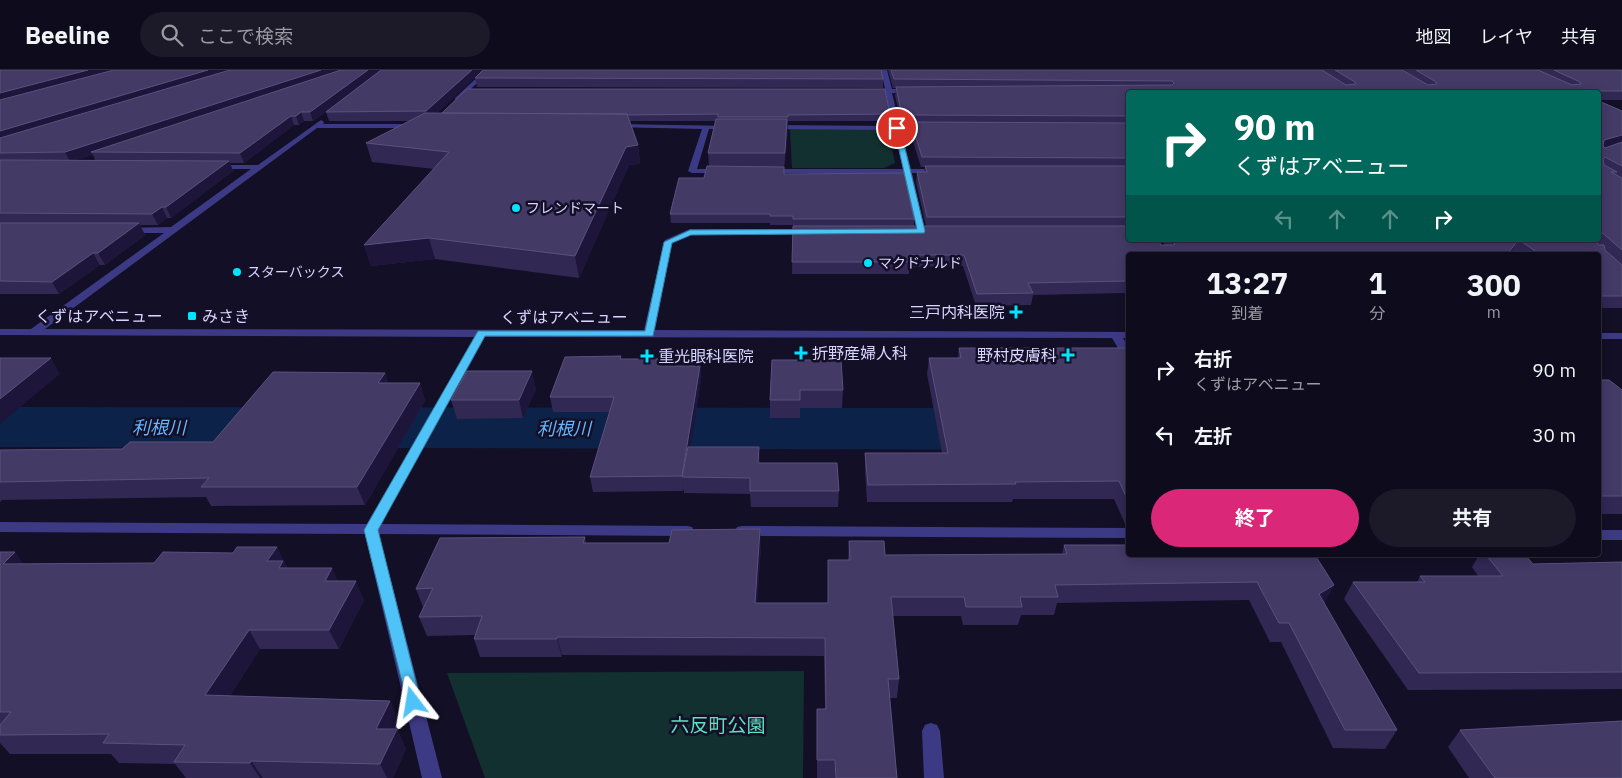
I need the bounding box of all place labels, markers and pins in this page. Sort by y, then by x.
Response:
pin [876,107,918,149]
place label: フレンドマート [526,199,624,217]
marker: フレンドマート [510,202,522,214]
place label: マクドナルド [878,254,962,272]
marker: マクドナルド [862,257,874,269]
place label: スターバックス [247,263,344,281]
marker: スターバックス [231,266,243,278]
place label: 三戸内科医院 [909,302,1005,322]
marker: 三戸内科医院 [1009,305,1023,319]
place label: みさき [202,306,250,326]
marker: みさき [186,310,198,322]
place label: 折野産婦人科 [812,343,908,363]
place label: 野村皮膚科 [977,345,1057,365]
place label: 重光眼科医院 [658,346,754,366]
marker: 折野産婦人科 [794,346,808,360]
marker: 野村皮膚科 [1061,348,1075,362]
marker: 重光眼科医院 [640,349,654,363]

